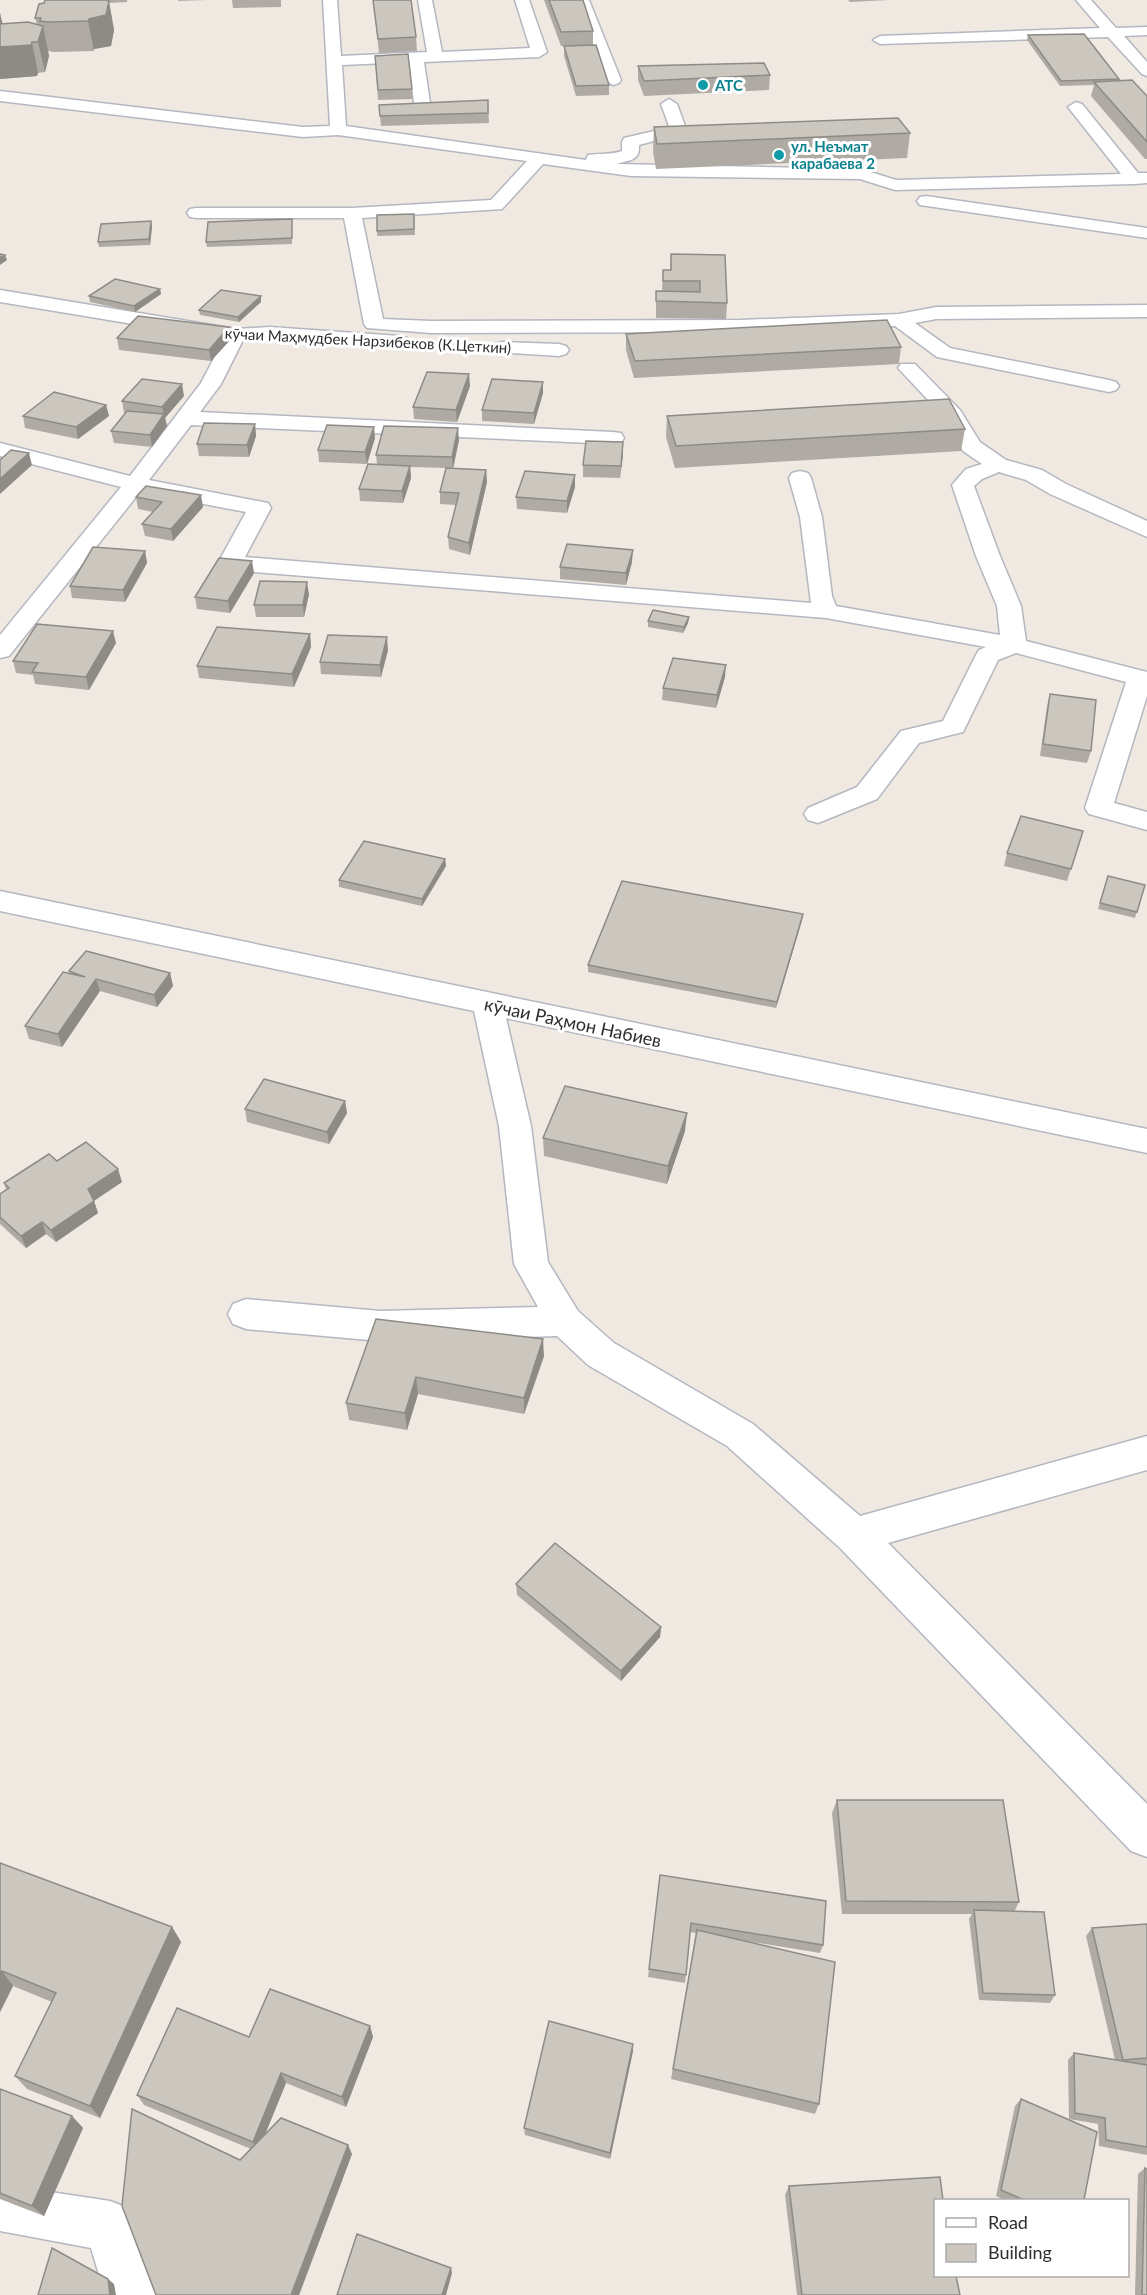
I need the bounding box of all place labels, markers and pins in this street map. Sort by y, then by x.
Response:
place label: АТС [714,76,743,94]
marker: АТС [696,78,710,92]
place label: ул. Неъмат карабаева 2 [791,137,875,172]
marker: ул. Неъмат карабаева 2 [772,148,786,162]

